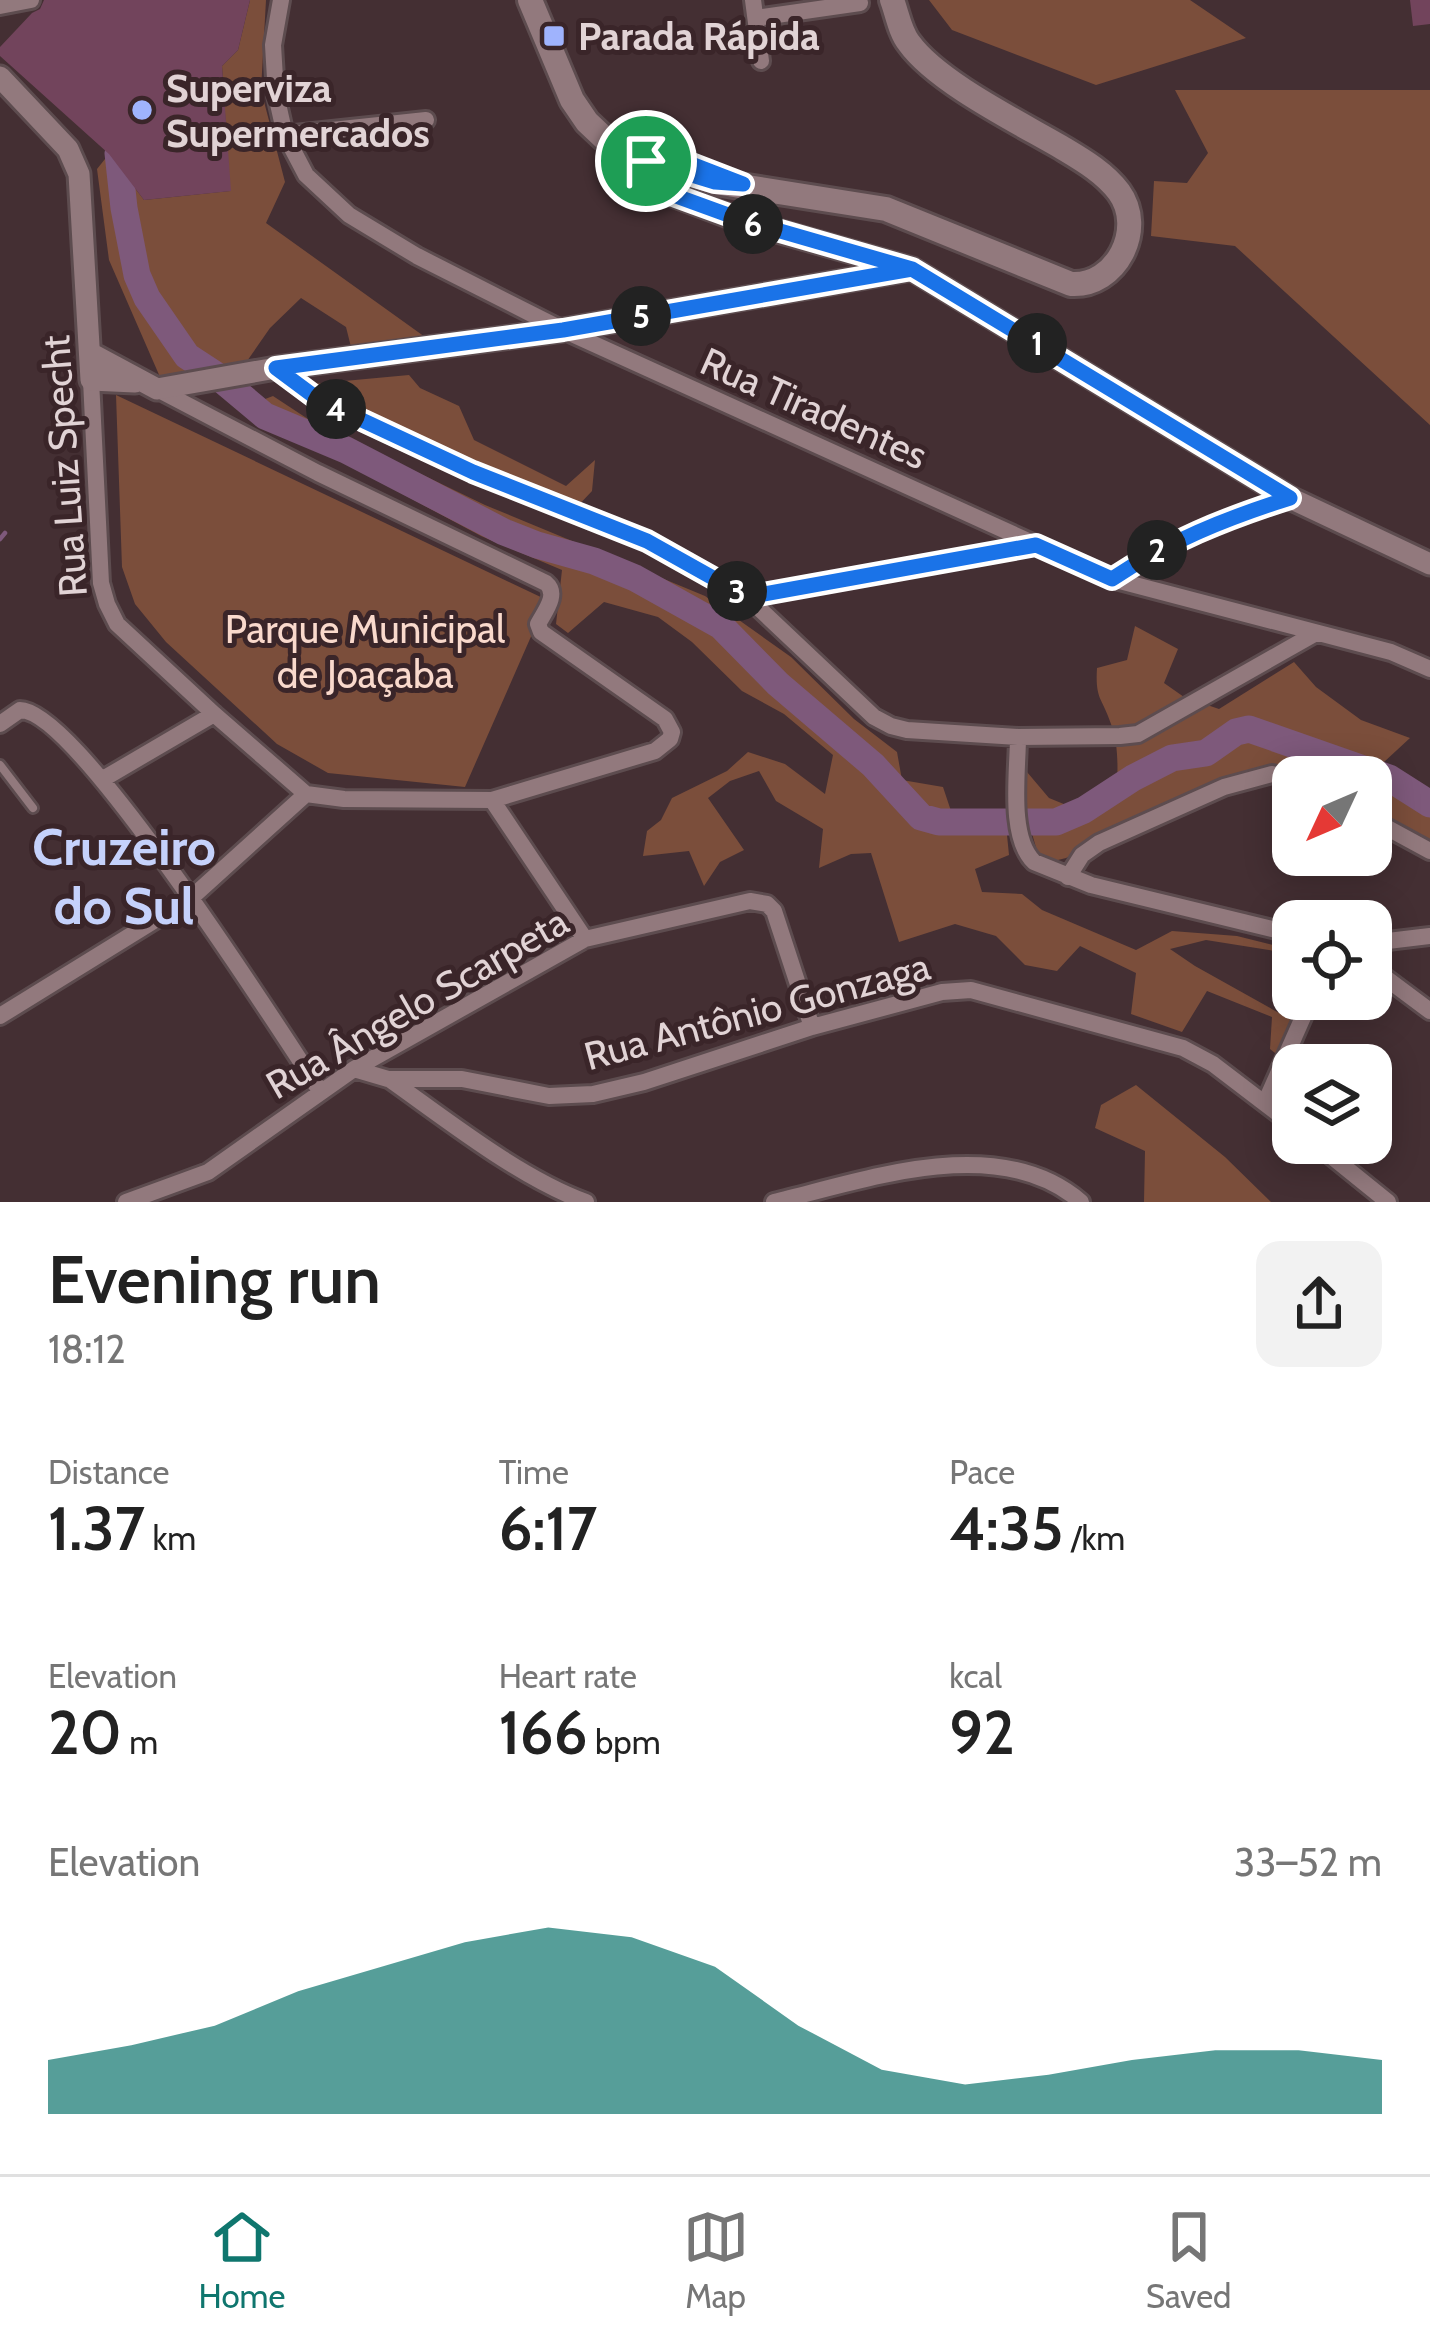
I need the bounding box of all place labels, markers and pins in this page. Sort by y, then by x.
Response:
place label: Parada Rápida [578,12,820,60]
marker: Parada Rápida [541,23,567,49]
place label: Superviza Supermercados [166,64,430,157]
marker: Superviza Supermercados [129,97,155,123]
pin [595,110,697,212]
pin: 6 [723,194,783,254]
pin: 5 [611,286,671,346]
pin: 1 [1007,313,1067,373]
pin: 4 [306,379,366,439]
pin: 2 [1127,520,1187,580]
pin: 3 [707,561,767,621]

